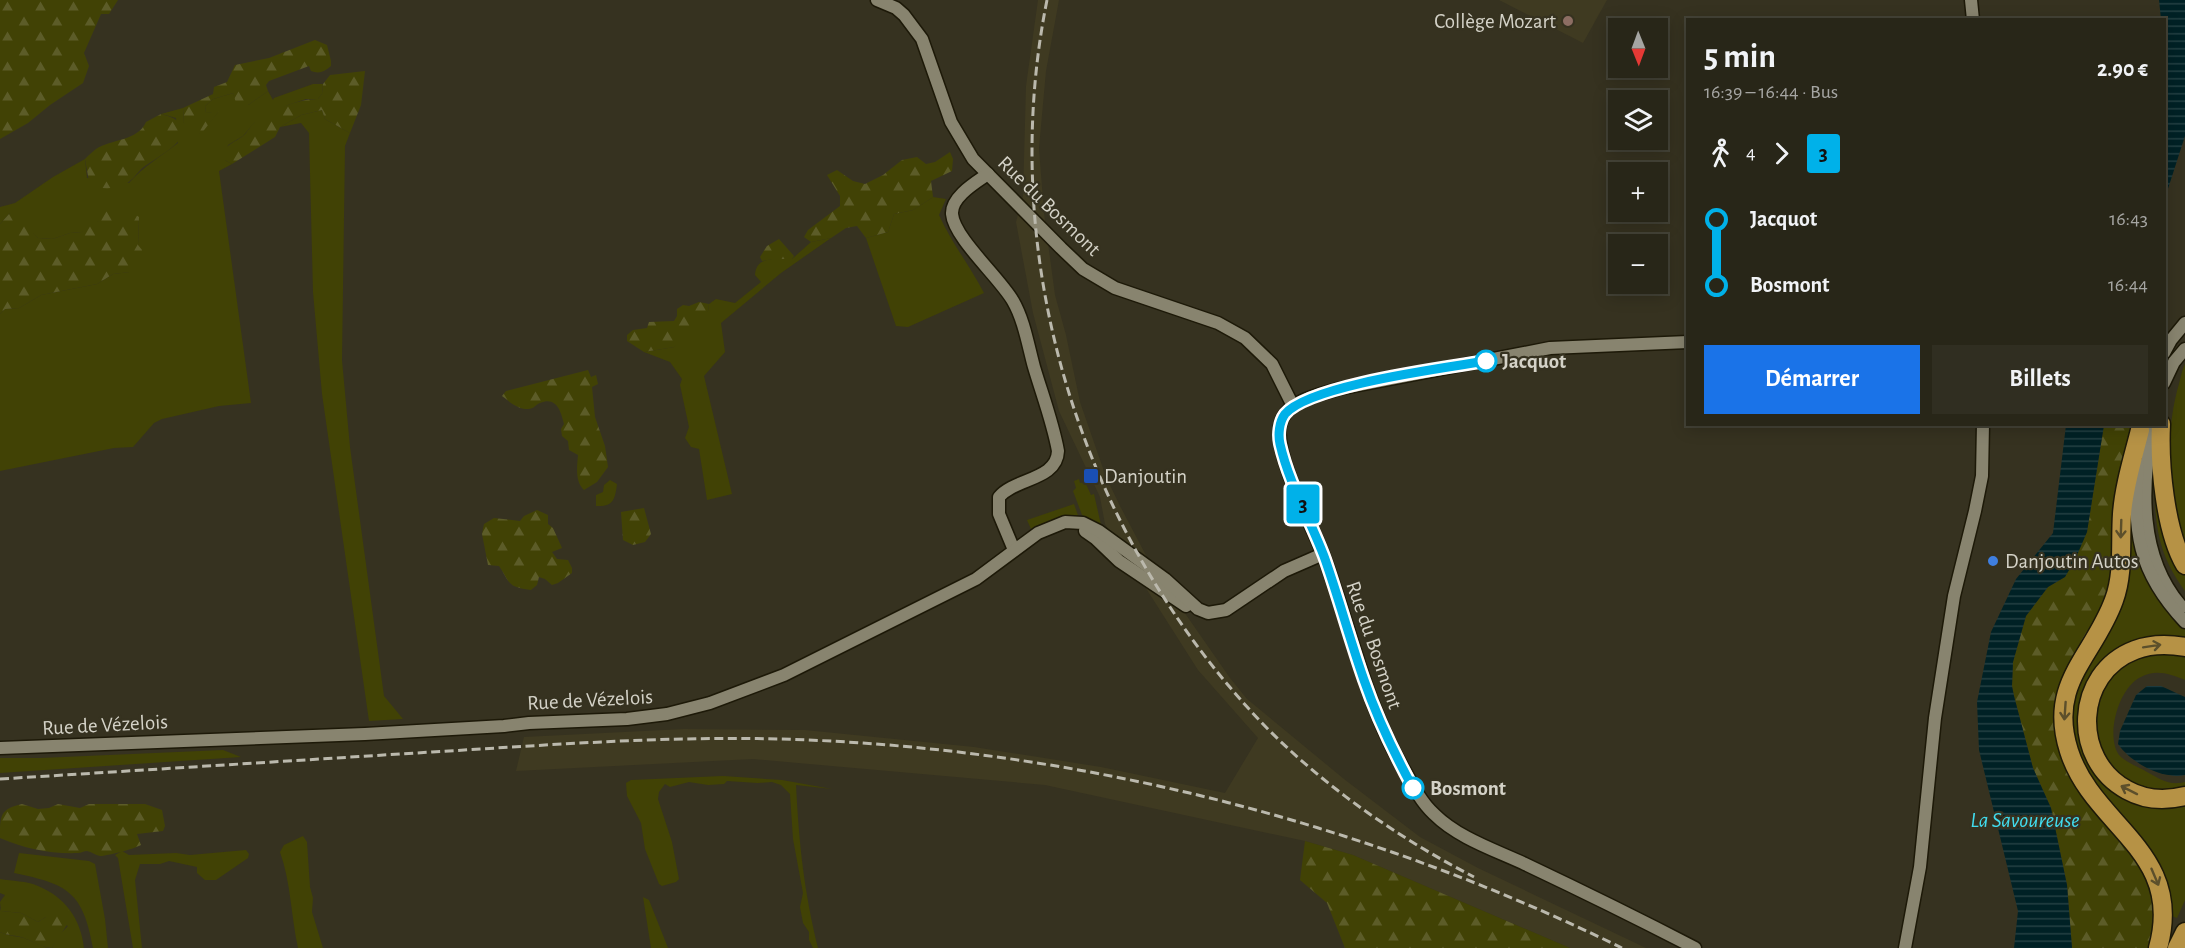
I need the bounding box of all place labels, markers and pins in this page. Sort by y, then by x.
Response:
place label: Collège Mozart [1434,11,1556,32]
marker: Collège Mozart [1561,14,1575,28]
marker: Jacquot [1475,350,1497,372]
place label: Jacquot [1502,351,1566,372]
place label: Danjoutin [1104,466,1187,487]
marker: Danjoutin [1082,467,1100,485]
place label: Danjoutin Autos [2005,551,2138,572]
marker: Danjoutin Autos [1986,554,2000,568]
marker: Bosmont [1402,777,1424,799]
place label: Bosmont [1430,778,1506,799]

